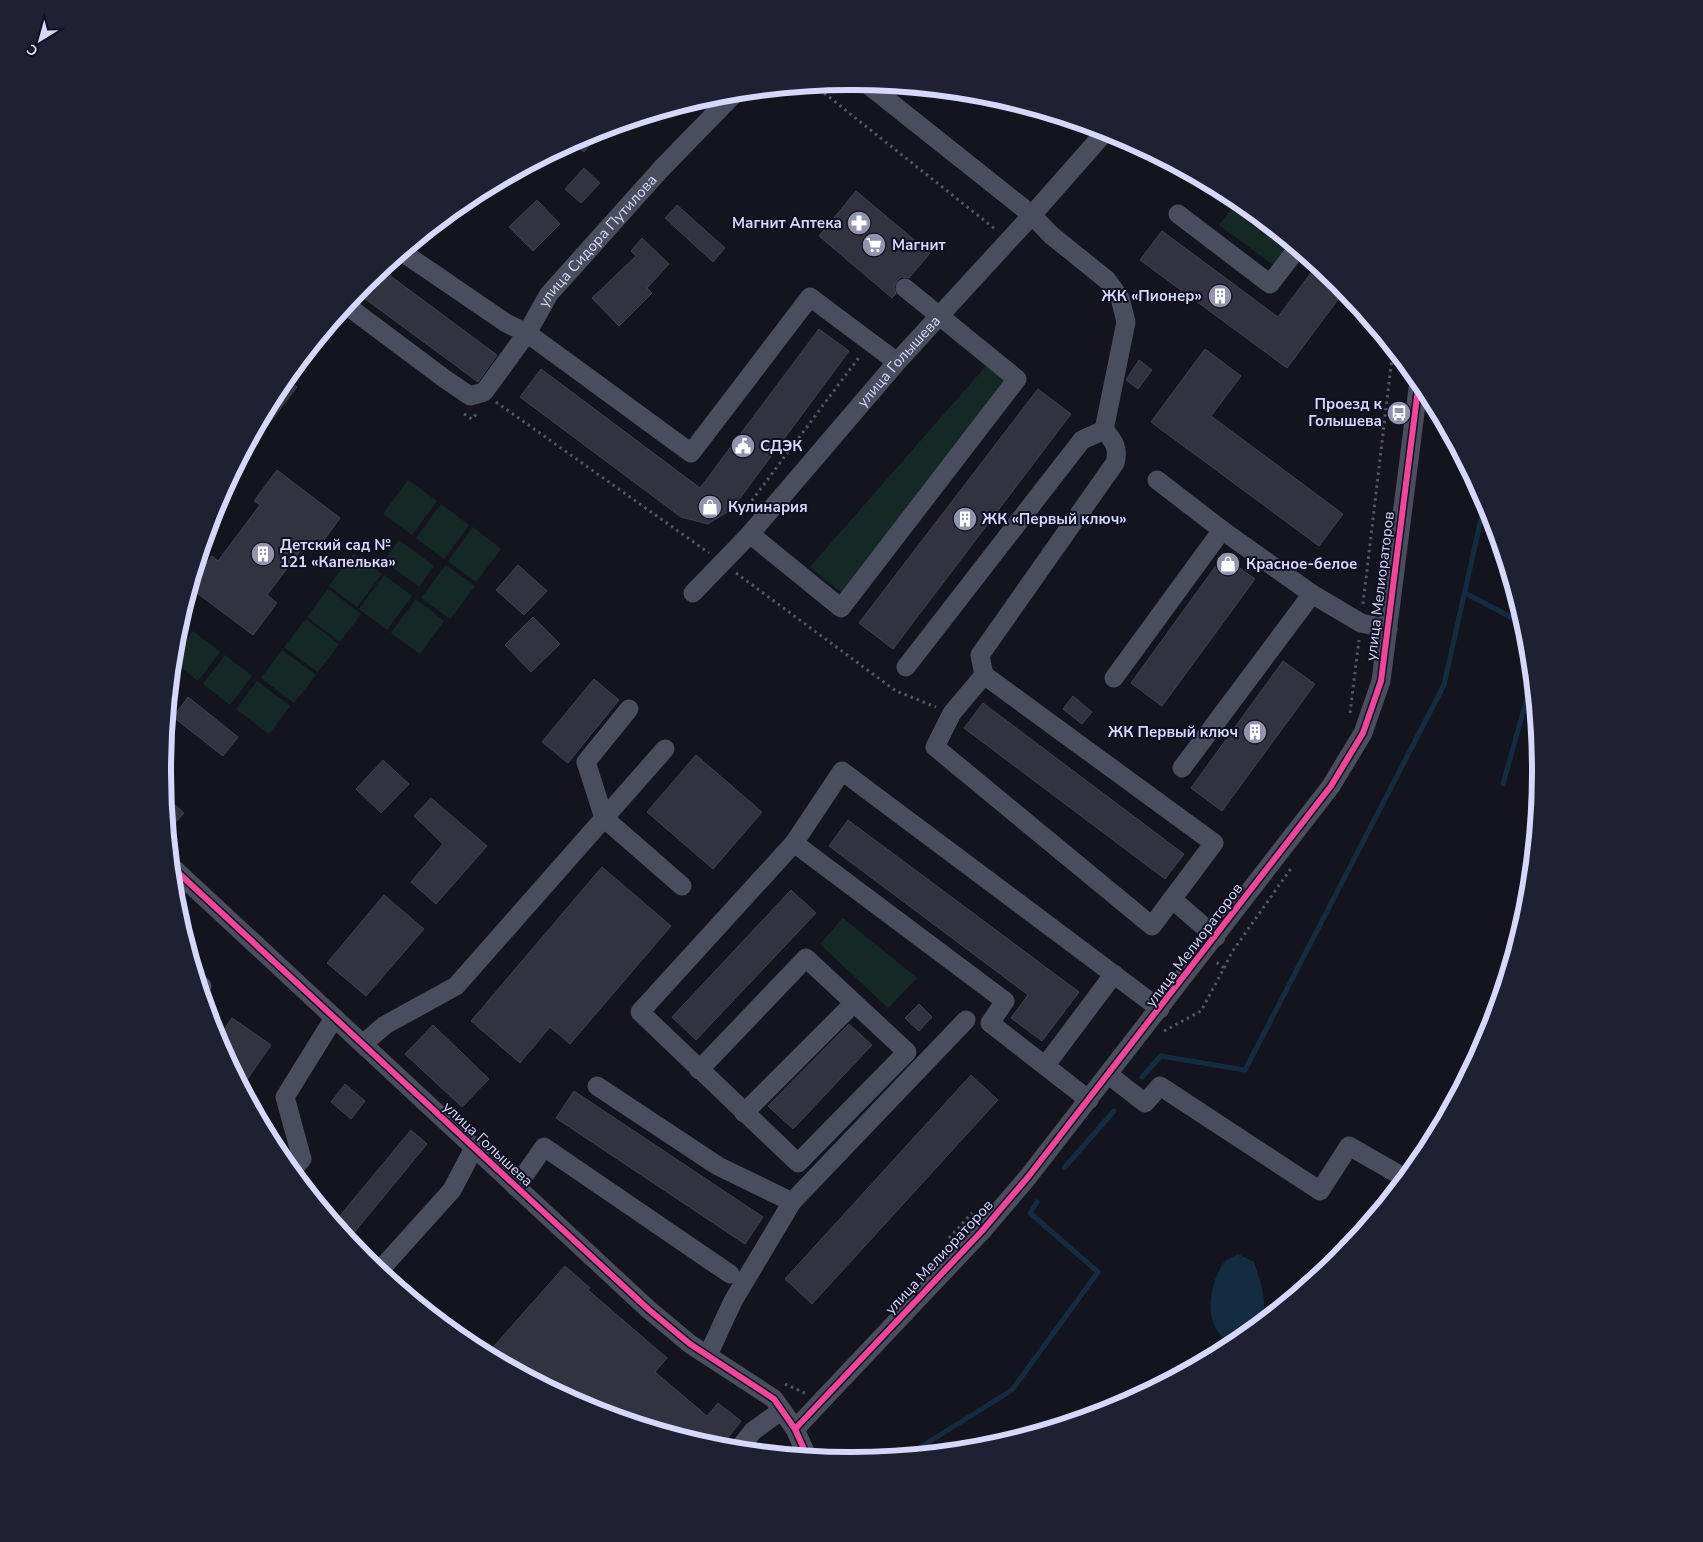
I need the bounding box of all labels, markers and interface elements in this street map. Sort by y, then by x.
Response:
north arrow [15,15,65,65]
text: С [23,39,42,60]
street label: улица Сидора Путилова [534,170,661,311]
pharmacy icon: Магнит Аптека [846,210,872,236]
place label: Магнит Аптека [732,213,842,233]
supermarket icon: Магнит [861,232,887,258]
place label: Магнит [892,235,946,255]
building icon: ЖК «Пионер» [1207,283,1233,309]
place label: ЖК «Пионер» [1102,286,1202,306]
street label: улица Голышева [853,311,945,411]
place label: Проезд к Голышева [1308,394,1383,431]
bus stop icon: Проезд к Голышева [1386,400,1412,426]
public building icon: СДЭК [730,433,756,459]
place label: СДЭК [760,436,803,456]
shop icon: Кулинария [697,494,723,520]
place label: Кулинария [728,497,808,517]
building icon: ЖК «Первый ключ» [952,506,978,532]
place label: ЖК «Первый ключ» [982,509,1127,529]
street label: улица Мелиораторов [1361,510,1399,662]
place label: Детский сад № 121 «Капелька» [280,535,396,572]
building icon: Детский сад № 121 «Капелька» [250,541,276,567]
shop icon: Красное-белое [1215,551,1241,577]
place label: Красное-белое [1246,554,1357,574]
building icon: ЖК Первый ключ [1242,719,1268,745]
place label: ЖК Первый ключ [1108,722,1238,742]
street label: улица Мелиораторов [1141,879,1247,1011]
street label: улица Голышева [439,1097,537,1191]
street label: улица Мелиораторов [880,1195,998,1319]

